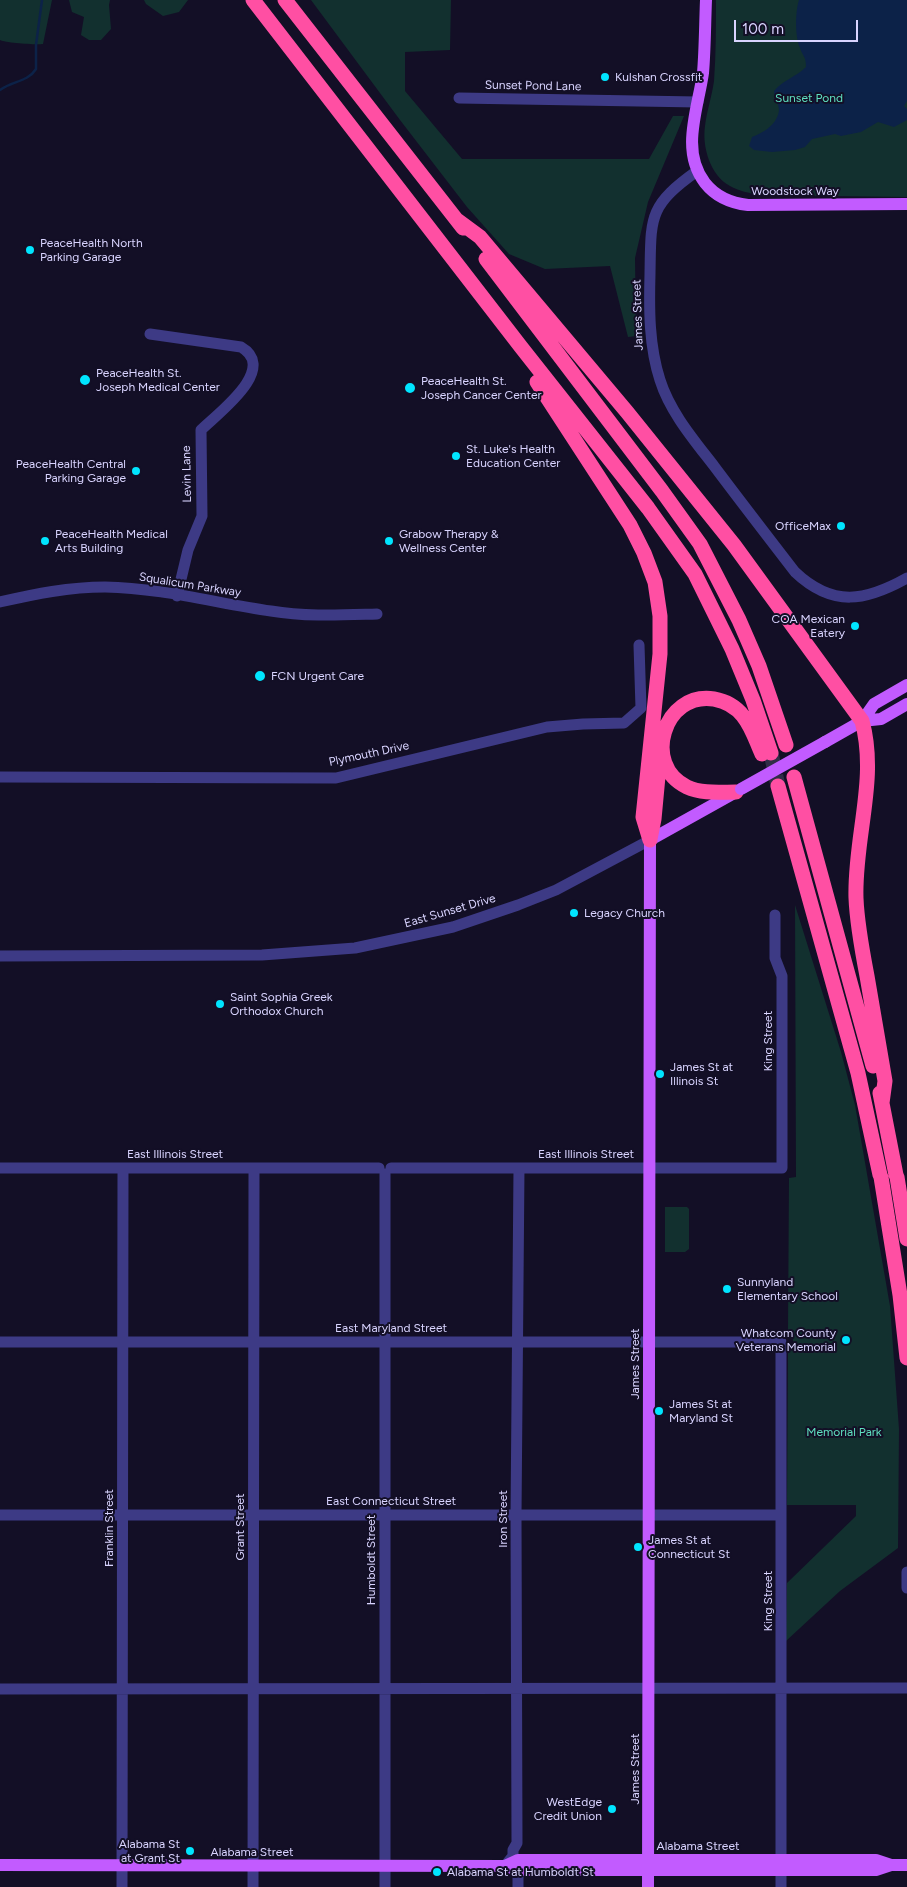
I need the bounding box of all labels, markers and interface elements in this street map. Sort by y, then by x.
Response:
scale bar [737,10,861,42]
text: 100 m [742,20,784,38]
place label: Kulshan Crossfit [615,70,702,84]
marker: Kulshan Crossfit [599,71,611,83]
street label: Sunset Pond Lane [485,78,581,94]
park label: Sunset Pond [775,91,843,105]
street label: Woodstock Way [751,184,839,198]
place label: PeaceHealth North Parking Garage [40,236,143,264]
marker: PeaceHealth North Parking Garage [24,244,36,256]
street label: James Street [630,279,646,351]
place label: PeaceHealth St. Joseph Medical Center [96,366,220,394]
marker: PeaceHealth St. Joseph Medical Center [78,373,92,387]
place label: PeaceHealth St. Joseph Cancer Center [421,374,542,402]
marker: PeaceHealth St. Joseph Cancer Center [403,381,417,395]
place label: St. Luke's Health Education Center [466,442,560,470]
street label: Levin Lane [179,445,195,503]
marker: St. Luke's Health Education Center [450,450,462,462]
place label: PeaceHealth Central Parking Garage [16,457,126,485]
marker: PeaceHealth Central Parking Garage [130,465,142,477]
place label: OfficeMax [775,519,831,533]
marker: OfficeMax [835,520,847,532]
place label: PeaceHealth Medical Arts Building [55,527,168,555]
place label: Grabow Therapy & Wellness Center [399,527,498,555]
marker: PeaceHealth Medical Arts Building [39,535,51,547]
marker: Grabow Therapy & Wellness Center [383,535,395,547]
street label: Squalicum Parkway [138,570,242,600]
place label: COA Mexican Eatery [772,612,845,640]
marker: COA Mexican Eatery [849,620,861,632]
marker: FCN Urgent Care [253,669,267,683]
place label: FCN Urgent Care [271,669,364,683]
street label: Plymouth Drive [328,738,410,770]
street label: East Sunset Drive [403,891,497,931]
place label: Legacy Church [584,906,665,920]
marker: Legacy Church [568,907,580,919]
place label: Saint Sophia Greek Orthodox Church [230,990,333,1018]
marker: Saint Sophia Greek Orthodox Church [214,998,226,1010]
street label: King Street [761,1011,775,1071]
place label: James St at Illinois St [670,1060,733,1088]
marker: James St at Illinois St [654,1068,666,1080]
street label: East Illinois Street [127,1147,223,1161]
street label: East Illinois Street [538,1147,634,1161]
place label: Sunnyland Elementary School [737,1275,838,1303]
marker: Sunnyland Elementary School [721,1283,733,1295]
street label: East Maryland Street [335,1321,447,1335]
place label: Whatcom County Veterans Memorial [736,1326,836,1354]
street label: James Street [628,1328,642,1400]
marker: Whatcom County Veterans Memorial [840,1334,852,1346]
place label: James St at Maryland St [669,1397,733,1425]
marker: James St at Maryland St [653,1405,665,1417]
park label: Memorial Park [806,1425,882,1439]
street label: Franklin Street [102,1489,116,1567]
street label: Iron Street [496,1490,510,1548]
street label: Grant Street [233,1493,247,1561]
street label: East Connecticut Street [326,1494,456,1508]
street label: Humboldt Street [364,1515,378,1605]
place label: James St at Connecticut St [648,1533,730,1561]
marker: James St at Connecticut St [632,1541,644,1553]
street label: King Street [761,1571,775,1631]
street label: James Street [628,1733,642,1805]
place label: WestEdge Credit Union [534,1795,602,1823]
marker: WestEdge Credit Union [606,1803,618,1815]
place label: Alabama St at Grant St [119,1837,180,1865]
street label: Alabama Street [657,1839,739,1853]
marker: Alabama St at Grant St [184,1845,196,1857]
street label: Alabama Street [211,1845,293,1859]
place label: Alabama St at Humboldt St [447,1865,594,1879]
marker: Alabama St at Humboldt St [431,1866,443,1878]

